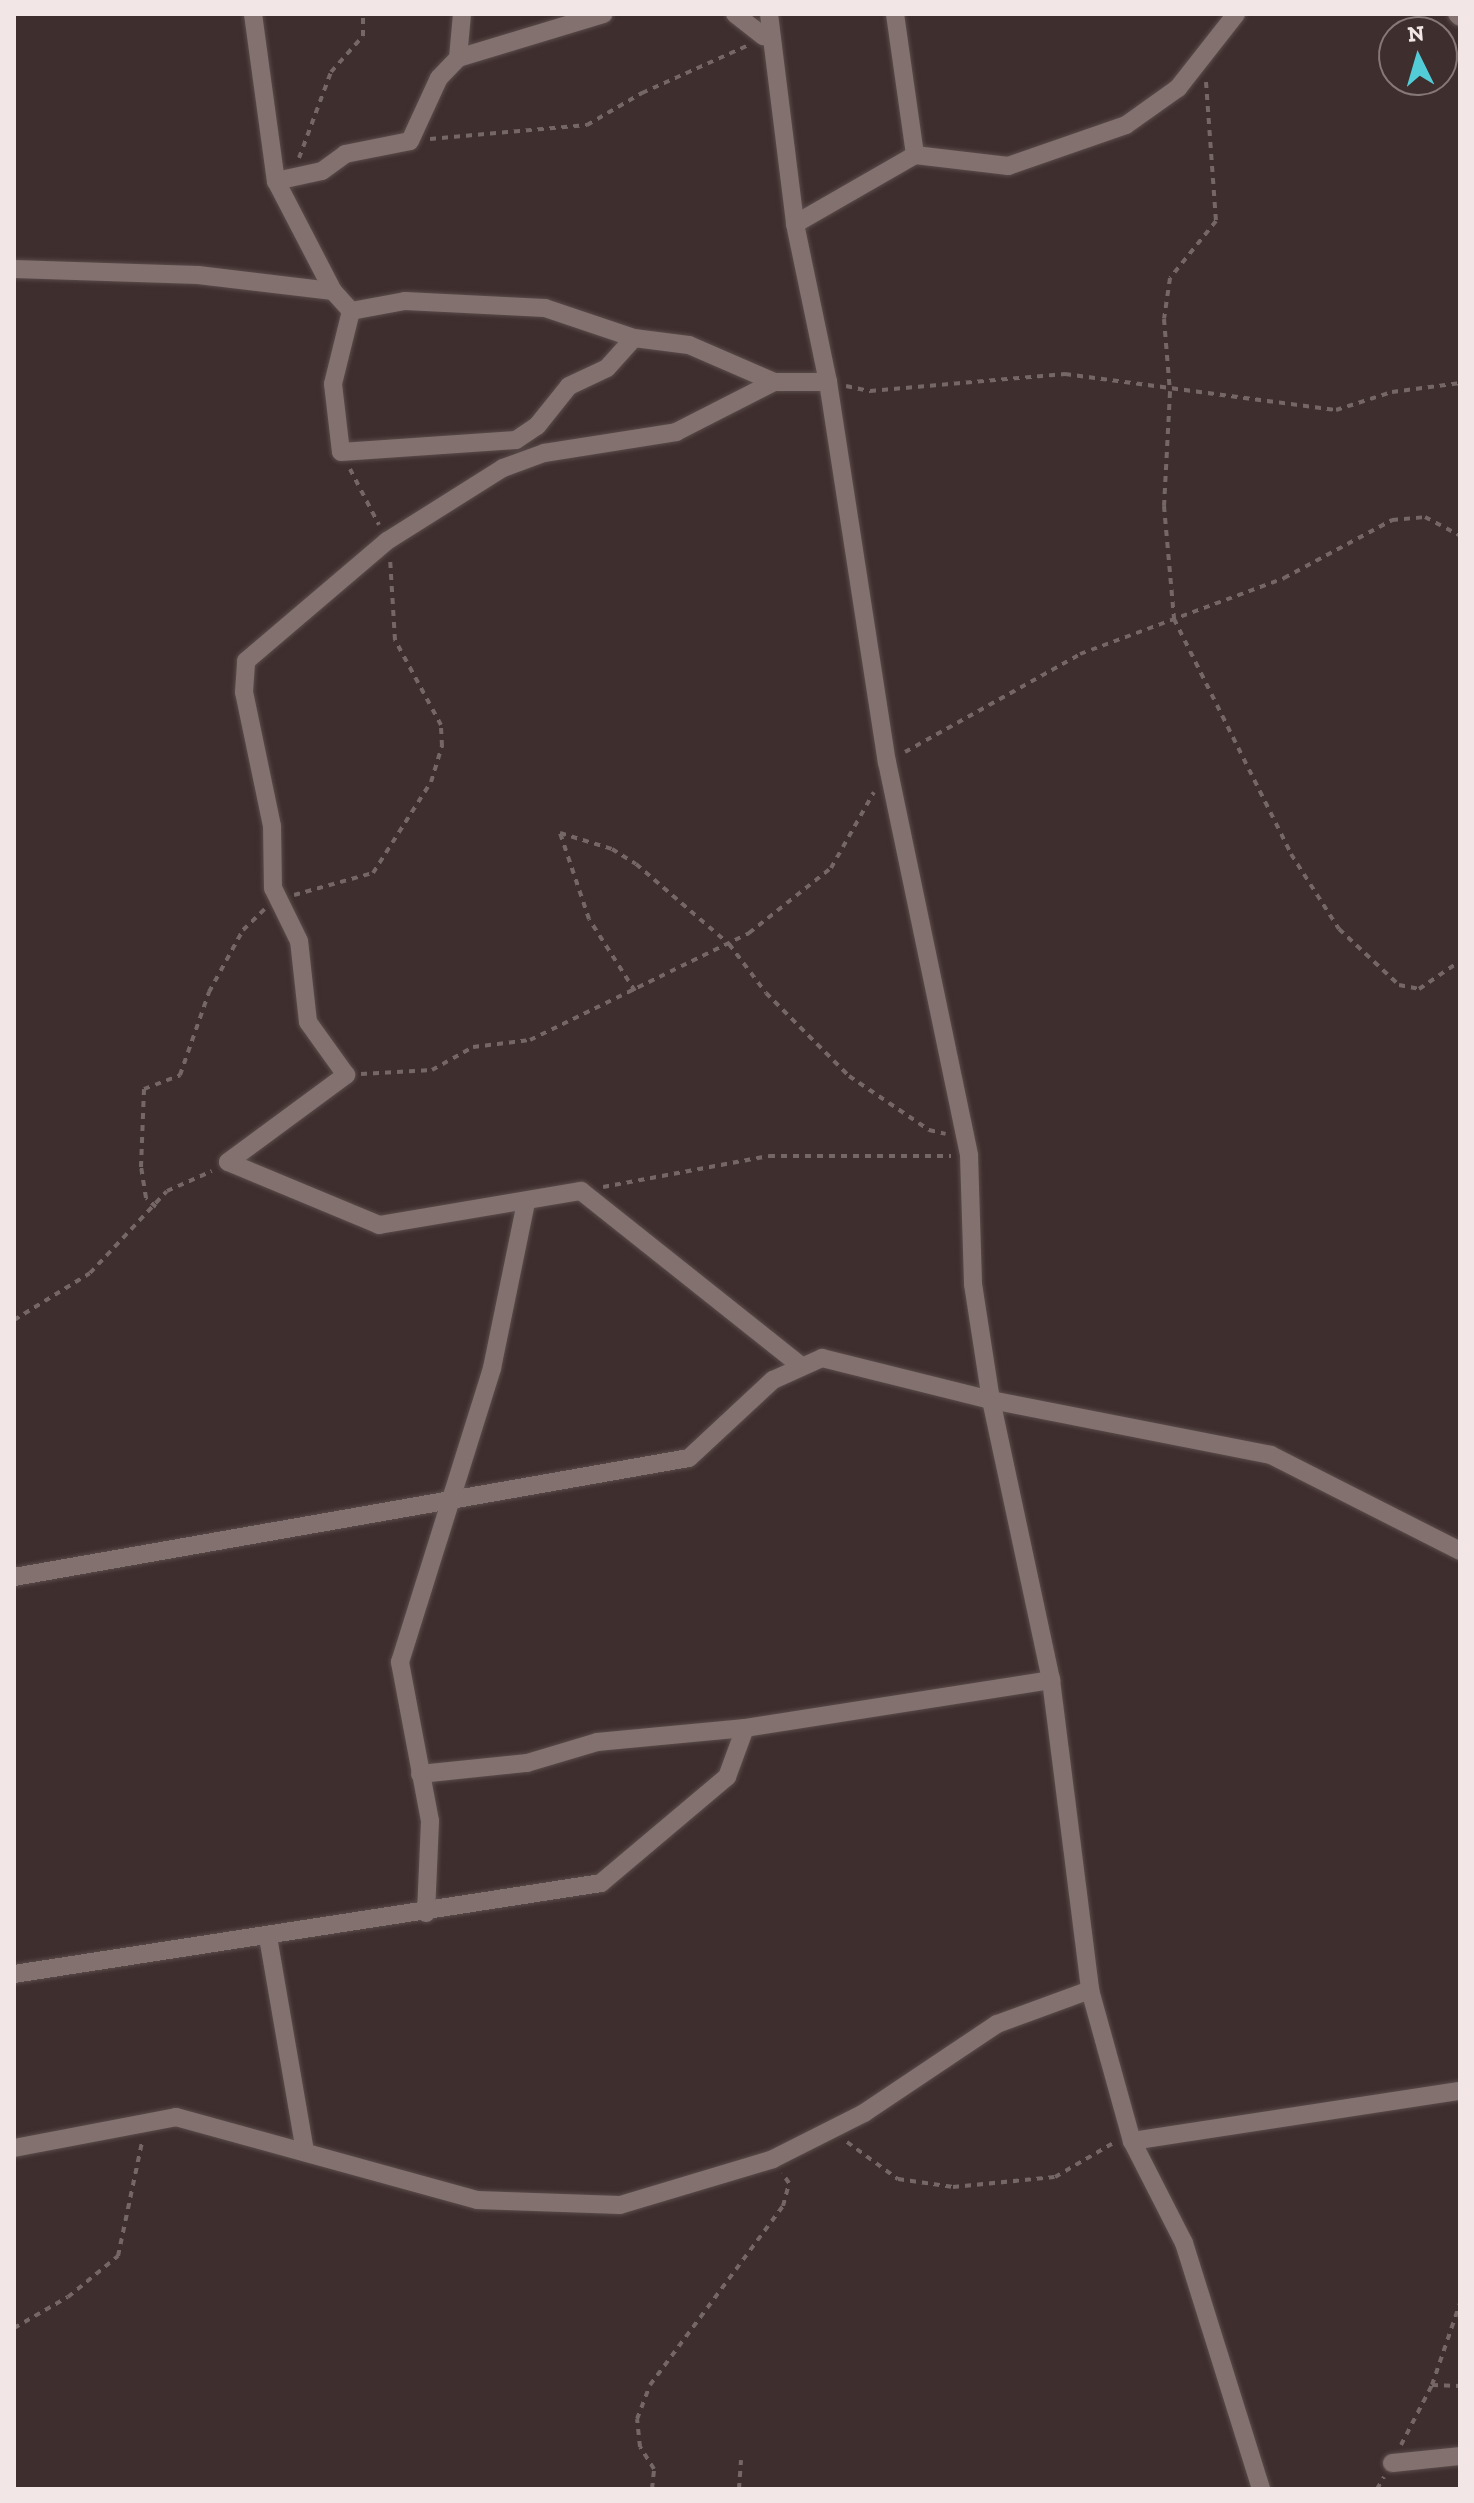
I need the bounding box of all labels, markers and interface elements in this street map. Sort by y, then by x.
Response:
north arrow [1378,16,1458,96]
text: N [1407,19,1426,48]

